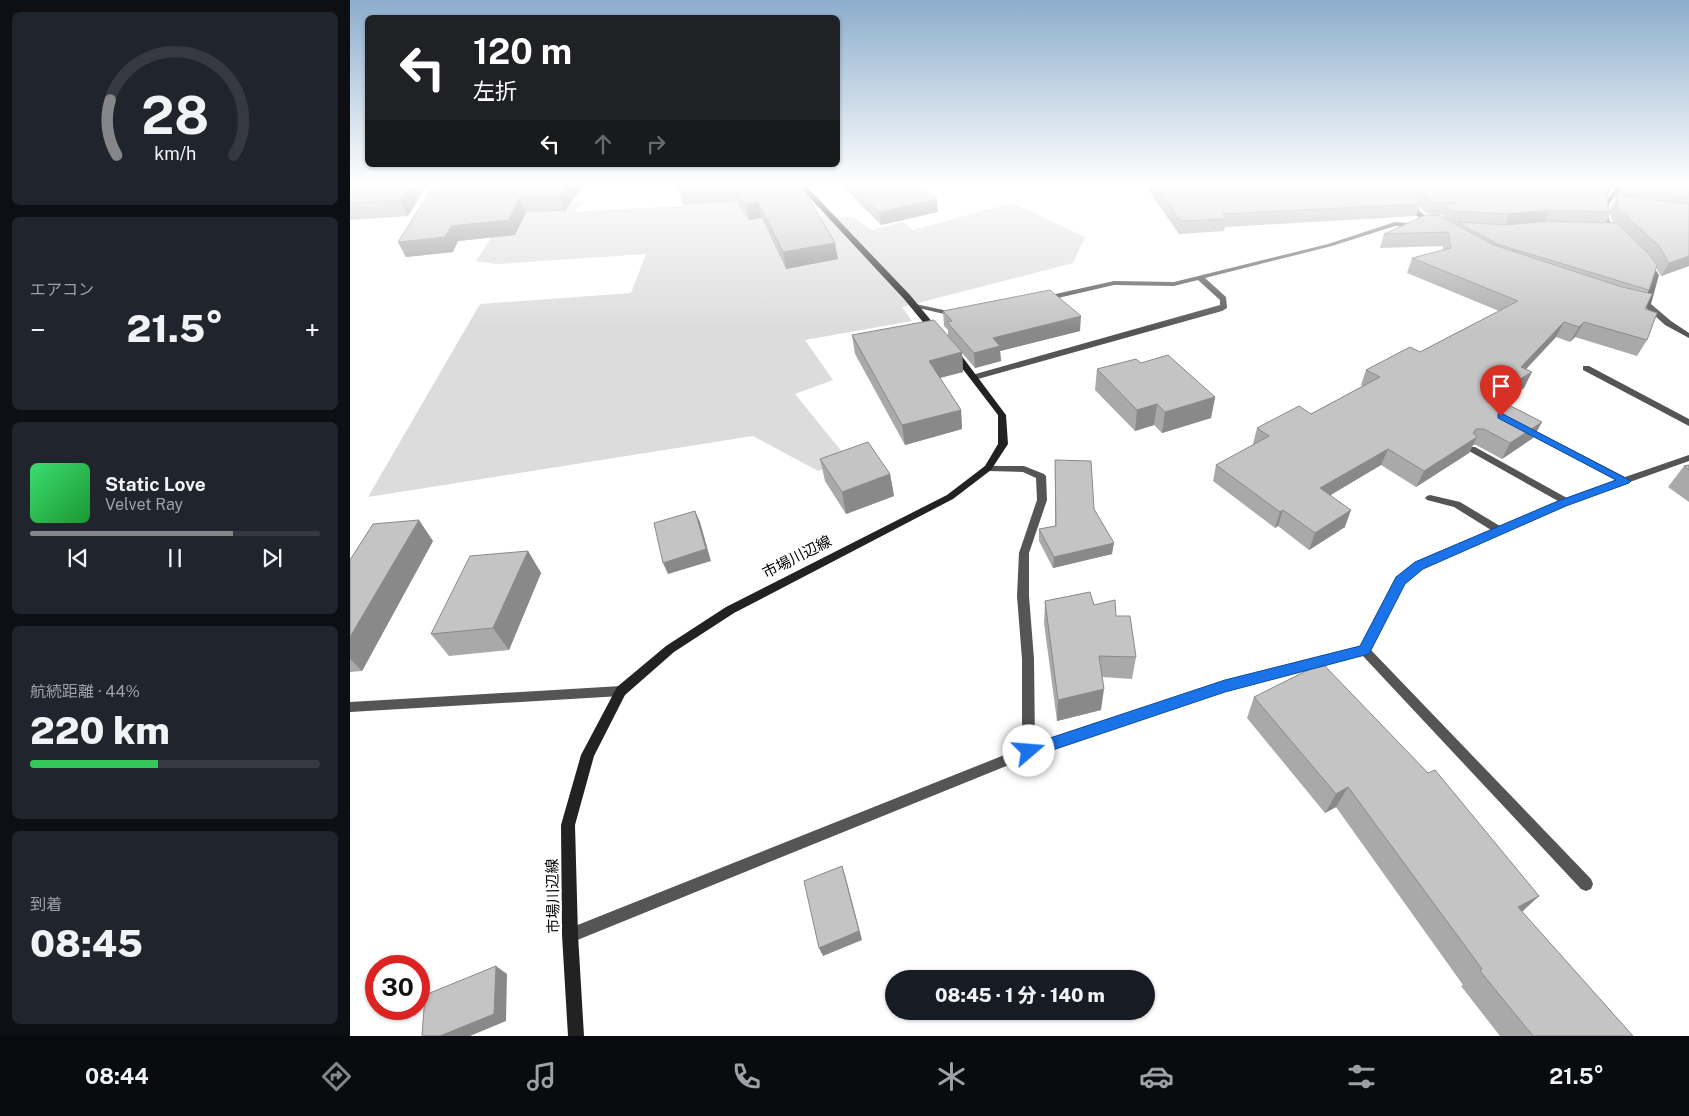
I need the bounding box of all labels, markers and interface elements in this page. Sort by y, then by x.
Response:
text: 120 m [473,31,572,72]
icon: left [390,35,455,100]
text: 左折 [473,78,517,104]
text: 28 [141,85,209,146]
icon: left [536,130,564,158]
icon: ahead [589,130,617,158]
icon: right [642,130,670,158]
text: km/h [154,143,196,164]
text: エアコン [30,280,94,299]
text: 21.5° [127,306,223,351]
text: − [30,313,46,346]
text: + [304,313,320,346]
pin [1480,365,1522,416]
icon: arrive [1487,372,1515,400]
text: Static Love [105,473,206,495]
text: Velvet Ray [105,495,183,514]
street label: 市場川辺線 [759,532,834,581]
icon: previous [64,544,92,572]
icon: pause [161,544,189,572]
icon: next [258,544,286,572]
text: 航続距離 · 44% [30,682,140,701]
text: 220 km [30,708,170,753]
position arrow [1002,724,1054,776]
street label: 市場川辺線 [543,858,562,934]
text: 到着 [30,895,62,914]
text: 08:45 [30,921,143,966]
speed limit sign: 30 [365,955,430,1020]
text: 08:45 · 1 分 · 140 m [935,984,1105,1006]
icon: directions [319,1059,354,1094]
icon: music [524,1059,559,1094]
icon: phone [729,1059,764,1094]
icon: climate [934,1059,969,1094]
icon: car [1139,1059,1174,1094]
icon: filters [1344,1059,1379,1094]
text: 08:44 [85,1063,149,1089]
text: 21.5° [1549,1063,1604,1089]

